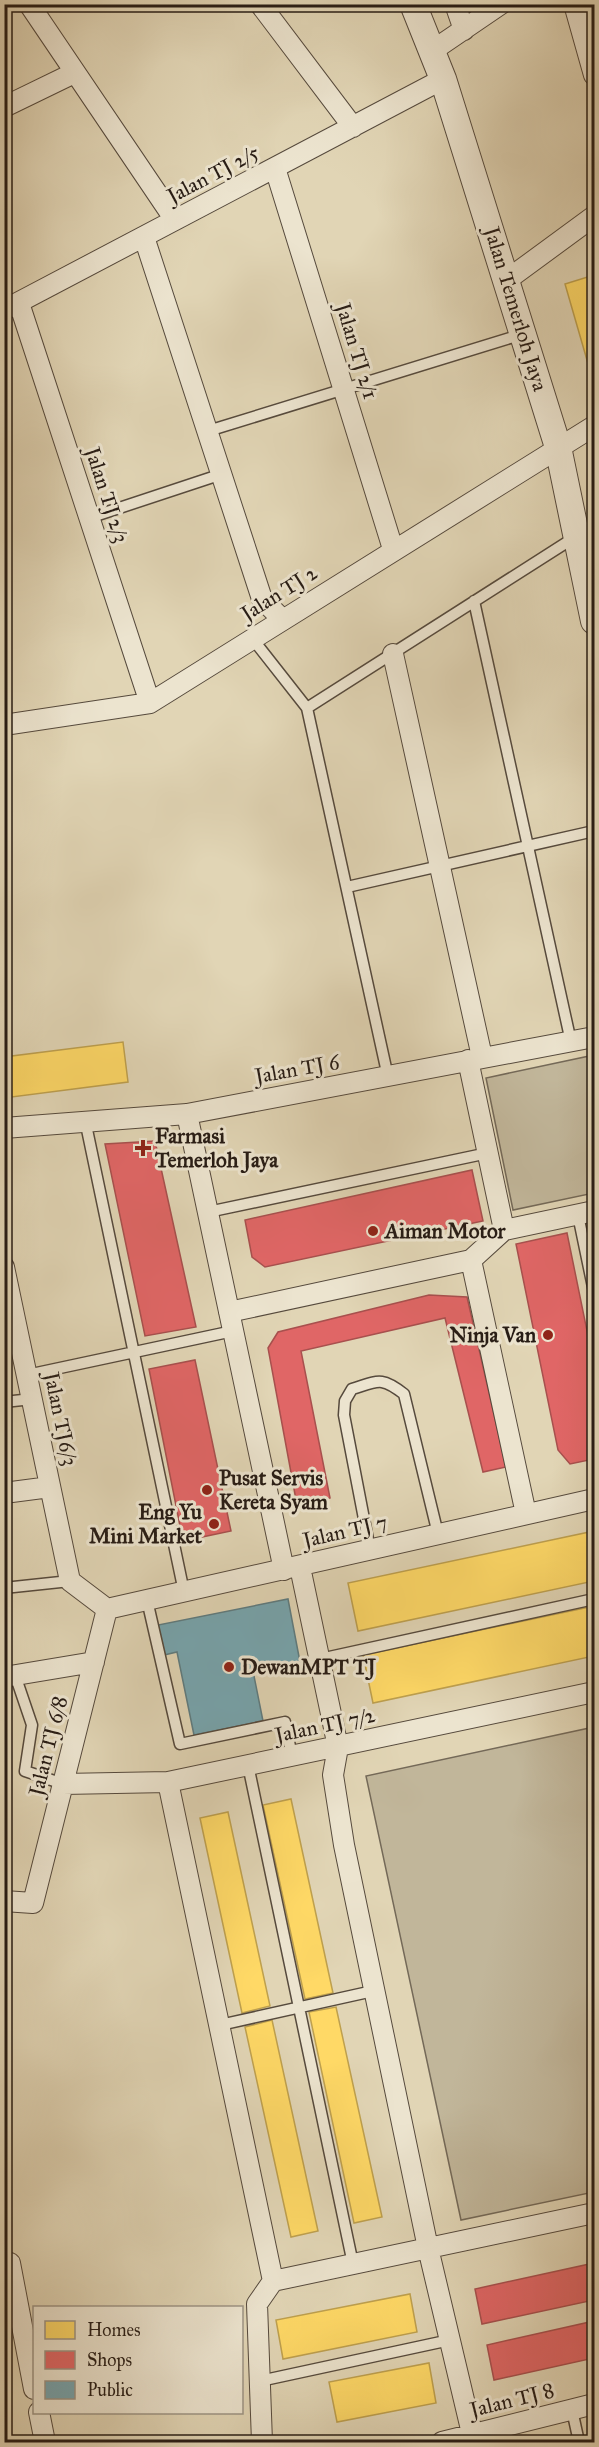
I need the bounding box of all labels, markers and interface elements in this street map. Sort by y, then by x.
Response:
street label: Jalan TJ 2/5 [161,139,264,210]
street label: Jalan Temerloh Jaya [478,222,553,394]
street label: Jalan TJ 2/1 [330,298,384,402]
street label: Jalan TJ 2/3 [79,442,135,546]
street label: Jalan TJ 2 [234,559,322,628]
street label: Jalan TJ 6 [251,1049,343,1090]
place label: Farmasi Temerloh Jaya [154,1123,279,1174]
marker: Farmasi Temerloh Jaya [136,1141,150,1155]
place label: Aiman Motor [383,1218,507,1244]
marker: Aiman Motor [366,1224,380,1238]
place label: Ninja Van [449,1322,537,1348]
marker: Ninja Van [541,1328,555,1342]
street label: Jalan TJ6/3 [38,1368,84,1468]
place label: Pusat Servis Kereta Syam [219,1465,328,1515]
marker: Pusat Servis Kereta Syam [200,1483,214,1497]
place label: Eng Yu Mini Market [89,1499,203,1549]
street label: Jalan TJ 7 [298,1509,390,1554]
marker: Eng Yu Mini Market [207,1517,221,1531]
place label: DewanMPT TJ [241,1654,376,1681]
marker: DewanMPT TJ [222,1660,236,1674]
street label: Jalan TJ 6/8 [23,1693,73,1801]
street label: Jalan TJ 7/2 [271,1702,378,1749]
legend [33,2306,243,2414]
text: Homes [87,2319,141,2341]
text: Shops [87,2349,132,2371]
street label: Jalan TJ 8 [465,2377,557,2423]
text: Public [87,2379,133,2401]

